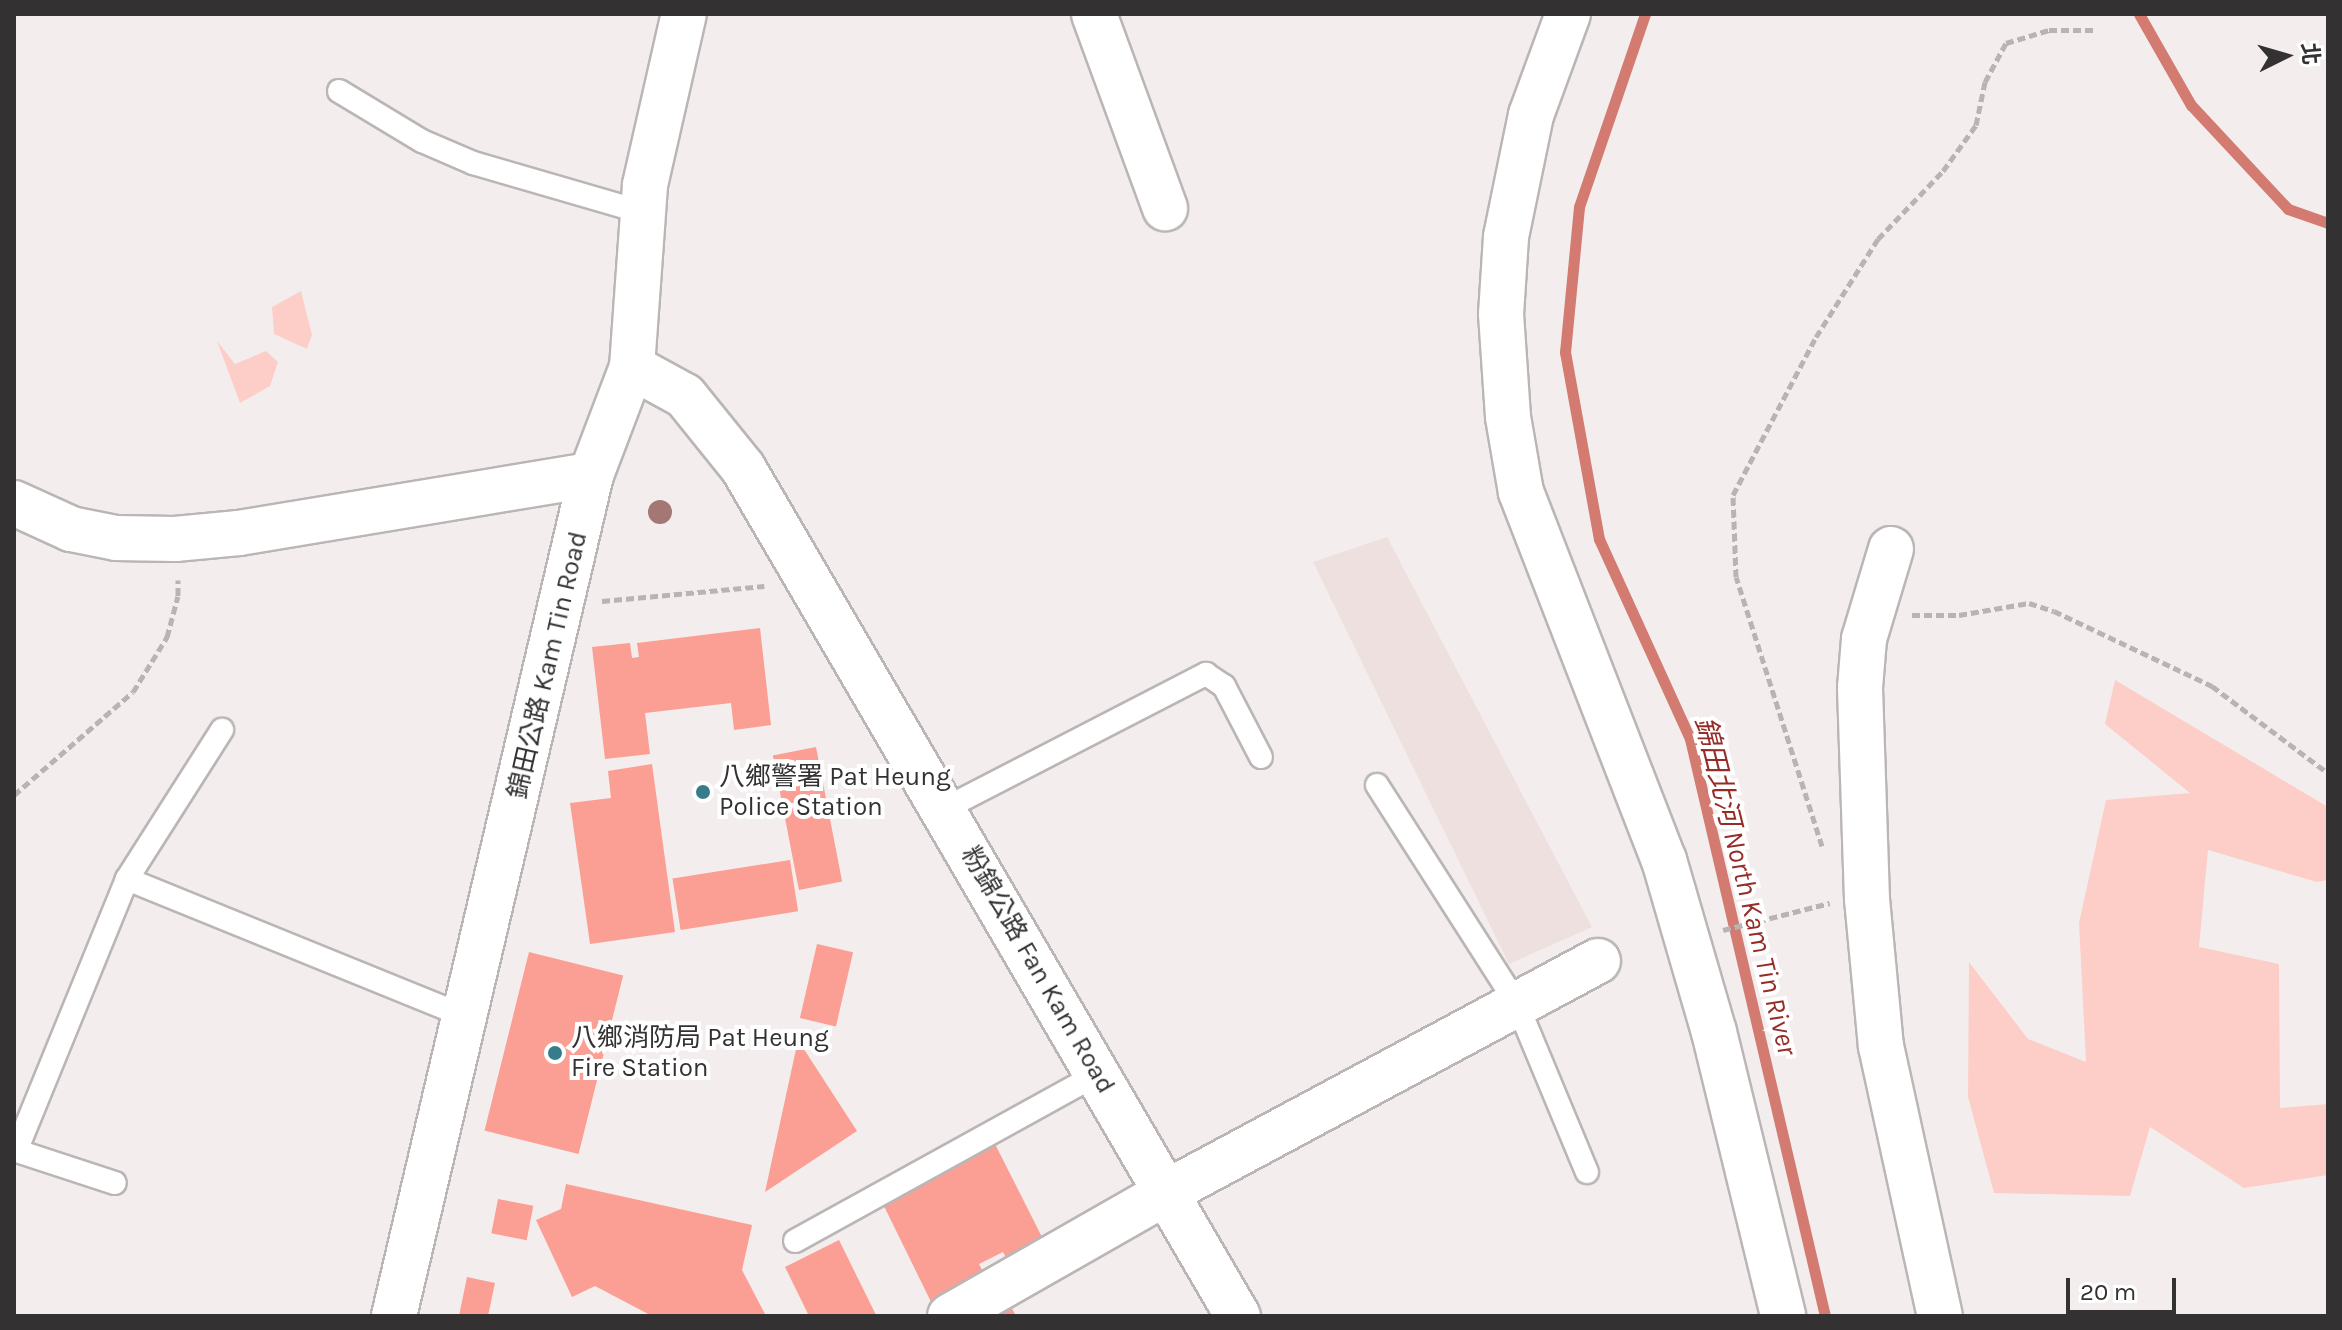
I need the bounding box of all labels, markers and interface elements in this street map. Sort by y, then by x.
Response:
north arrow [2246,16,2326,96]
text: 北 [2296,42,2324,66]
street label: 錦田公路 Kam Tin Road [502,528,594,802]
water label: 錦田北河 North Kam Tin River [1688,713,1804,1059]
place label: 八鄉警署 Pat Heung Police Station [719,761,951,822]
marker: 八鄉警署 Pat Heung Police Station [694,783,712,801]
street label: 粉錦公路 Fan Kam Road [955,841,1121,1099]
place label: 八鄉消防局 Pat Heung Fire Station [571,1022,829,1084]
marker: 八鄉消防局 Pat Heung Fire Station [546,1044,564,1062]
scale bar [2070,1262,2180,1312]
text: 20 m [2080,1278,2136,1306]

